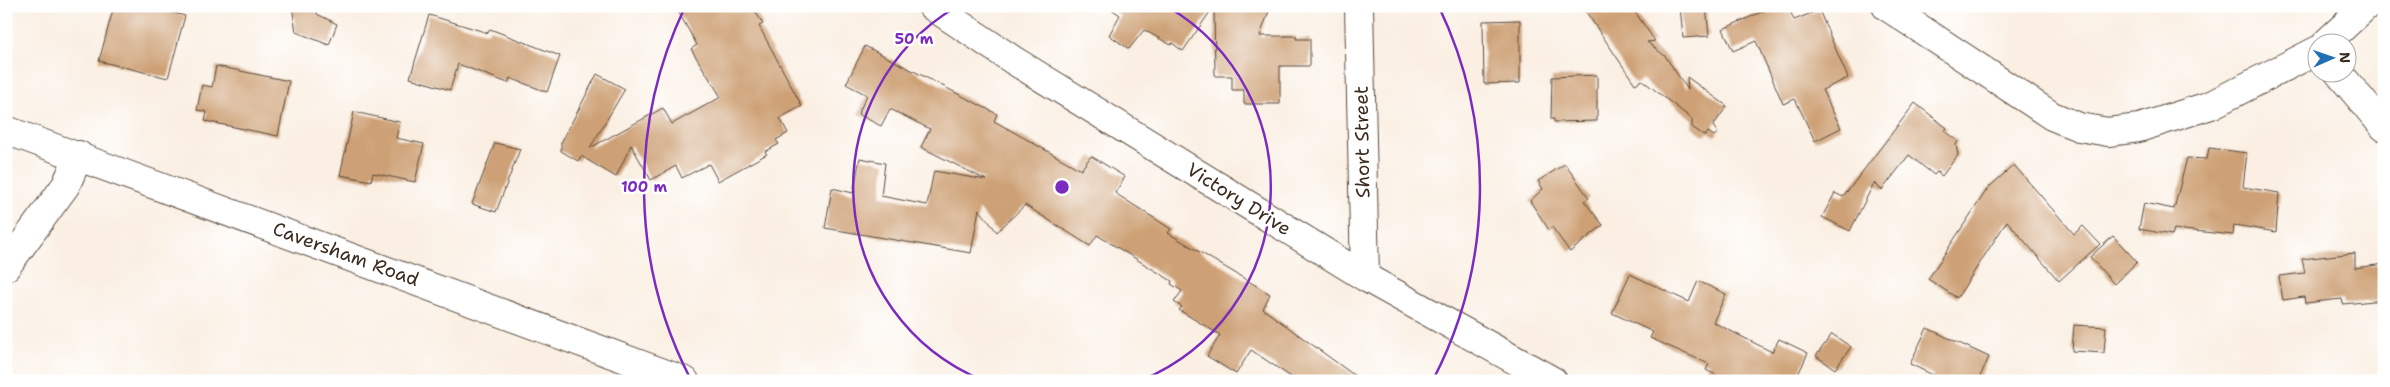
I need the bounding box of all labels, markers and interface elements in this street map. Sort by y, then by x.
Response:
text: 50 m [895,29,934,49]
north arrow [2308,32,2358,82]
text: N [2336,52,2354,63]
street label: Short Street [1349,86,1375,198]
street label: Victory Drive [1182,157,1296,241]
text: 100 m [621,177,667,197]
centre of rings [1053,178,1071,196]
street label: Caversham Road [269,216,423,292]

